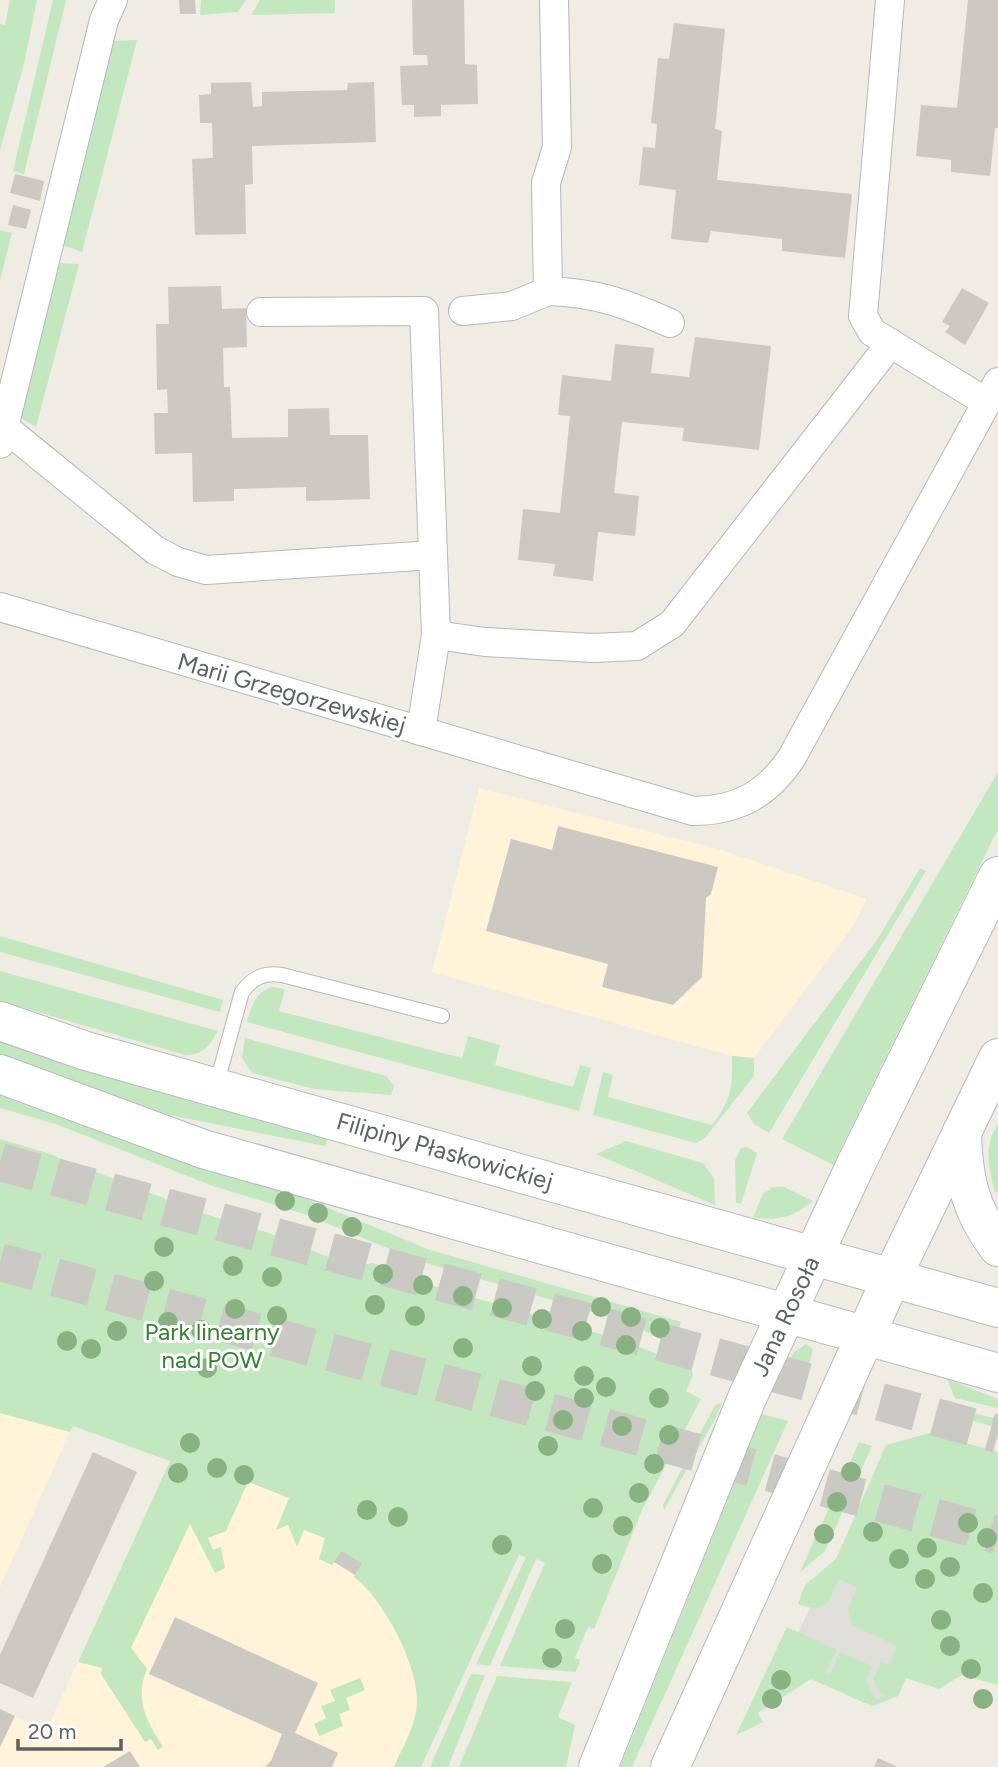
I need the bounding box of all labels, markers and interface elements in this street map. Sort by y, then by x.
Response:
street label: Marii Grzegorzewskiej [174,646,410,740]
street label: Filipiny Płaskowickiej [333,1106,557,1196]
street label: Jana Rosoła [745,1251,825,1381]
park label: Park linearny nad POW [144,1317,280,1374]
scale bar [18,1708,121,1752]
text: 20 m [28,1719,76,1744]

